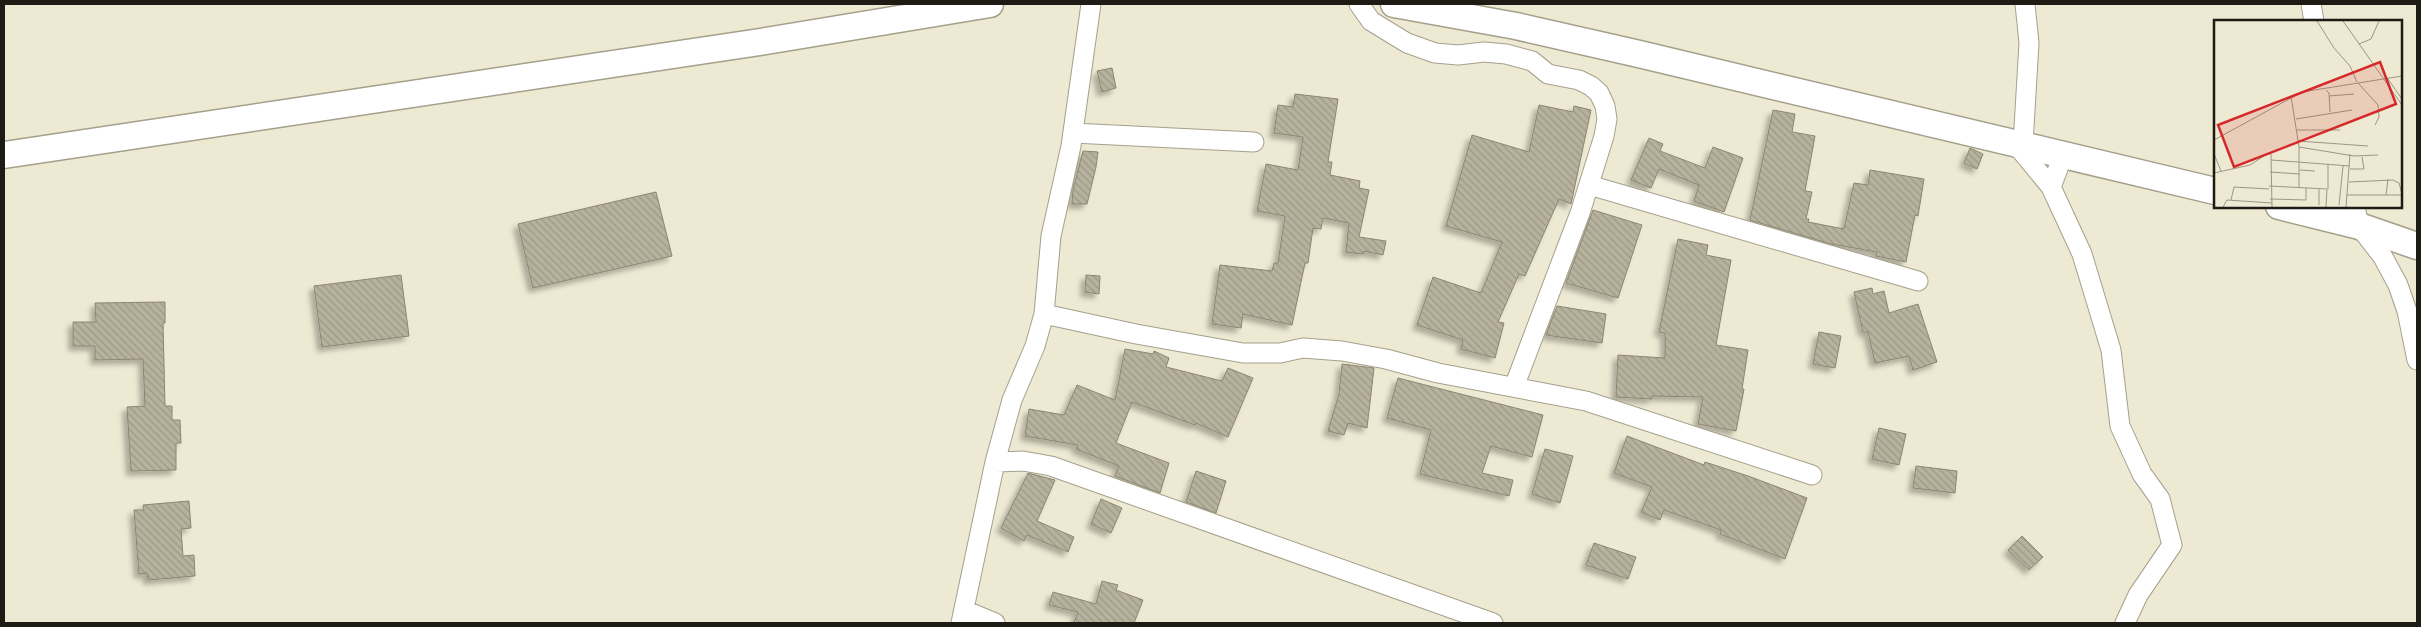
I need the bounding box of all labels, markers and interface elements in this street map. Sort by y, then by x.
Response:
inset map [2214,20,2401,208]

